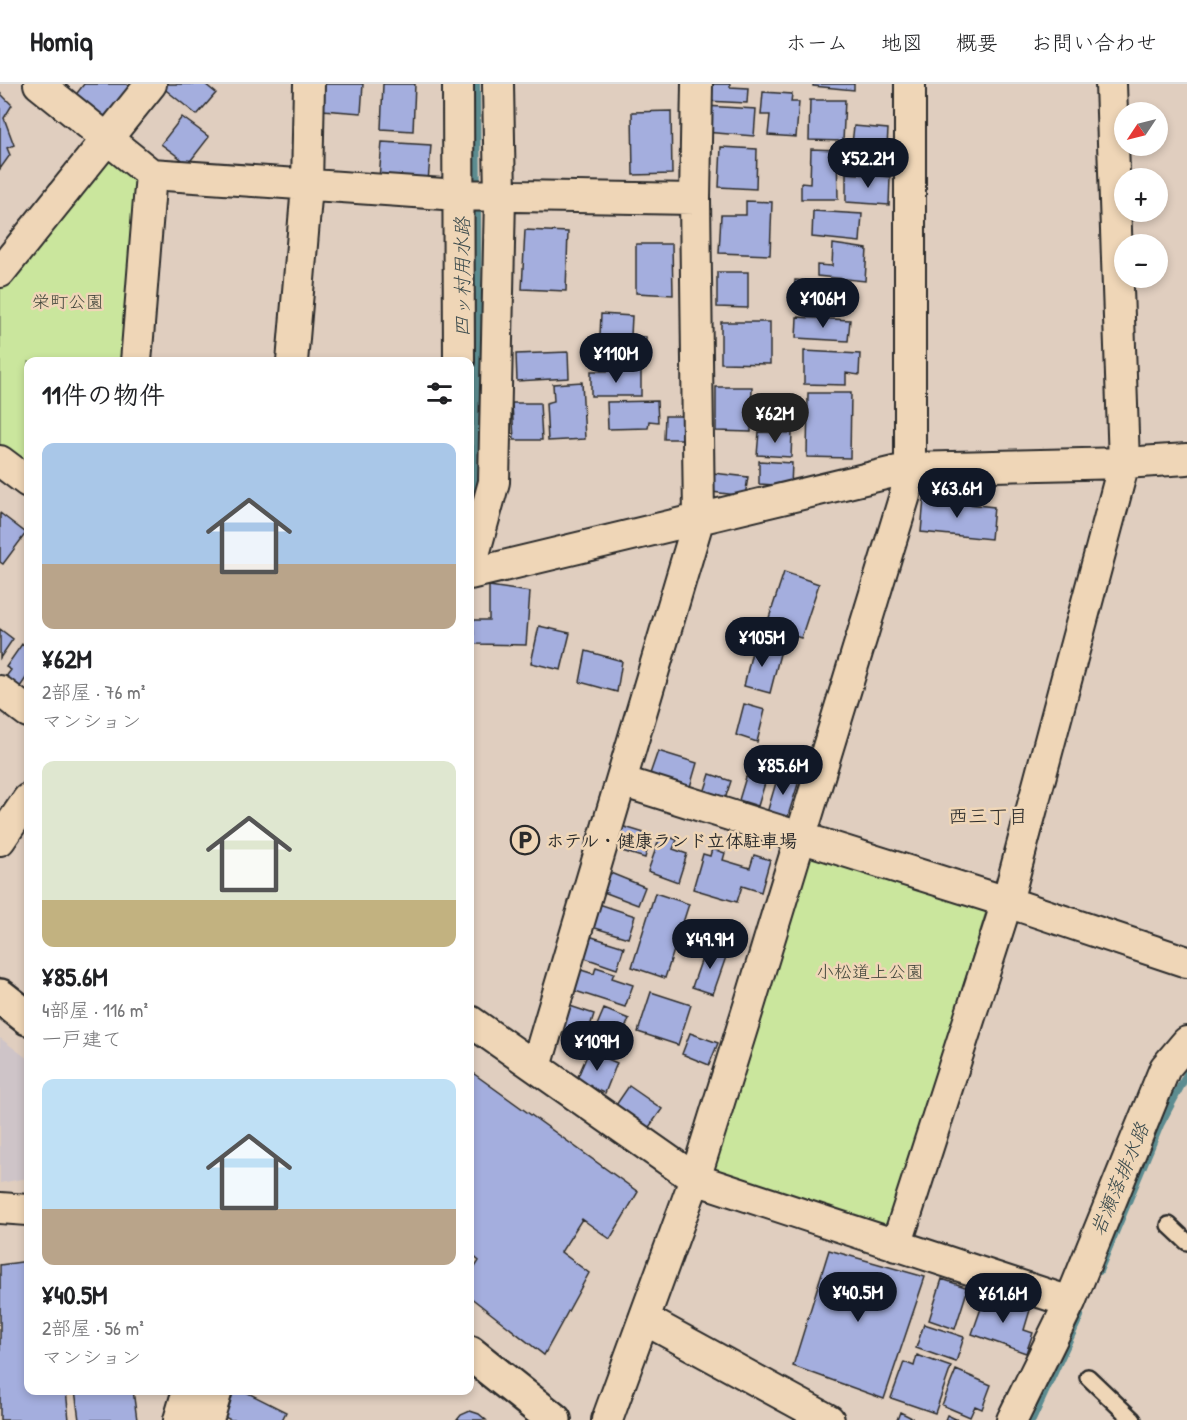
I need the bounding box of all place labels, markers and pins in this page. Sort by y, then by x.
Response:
pin: ¥52.2M [819,138,917,189]
pin: ¥106M [781,278,865,329]
pin: ¥110M [574,333,658,384]
pin: ¥62M [739,393,811,444]
pin: ¥63.6M [908,468,1006,519]
pin: ¥105M [720,617,804,668]
pin: ¥85.6M [734,745,832,796]
parking icon: ホテル・健康ランド立体駐車場 [509,824,541,856]
place label: ホテル・健康ランド立体駐車場 [546,828,797,853]
pin: ¥49.9M [661,919,759,970]
pin: ¥109M [555,1021,639,1072]
pin: ¥40.5M [809,1272,907,1323]
pin: ¥61.6M [954,1273,1052,1324]

